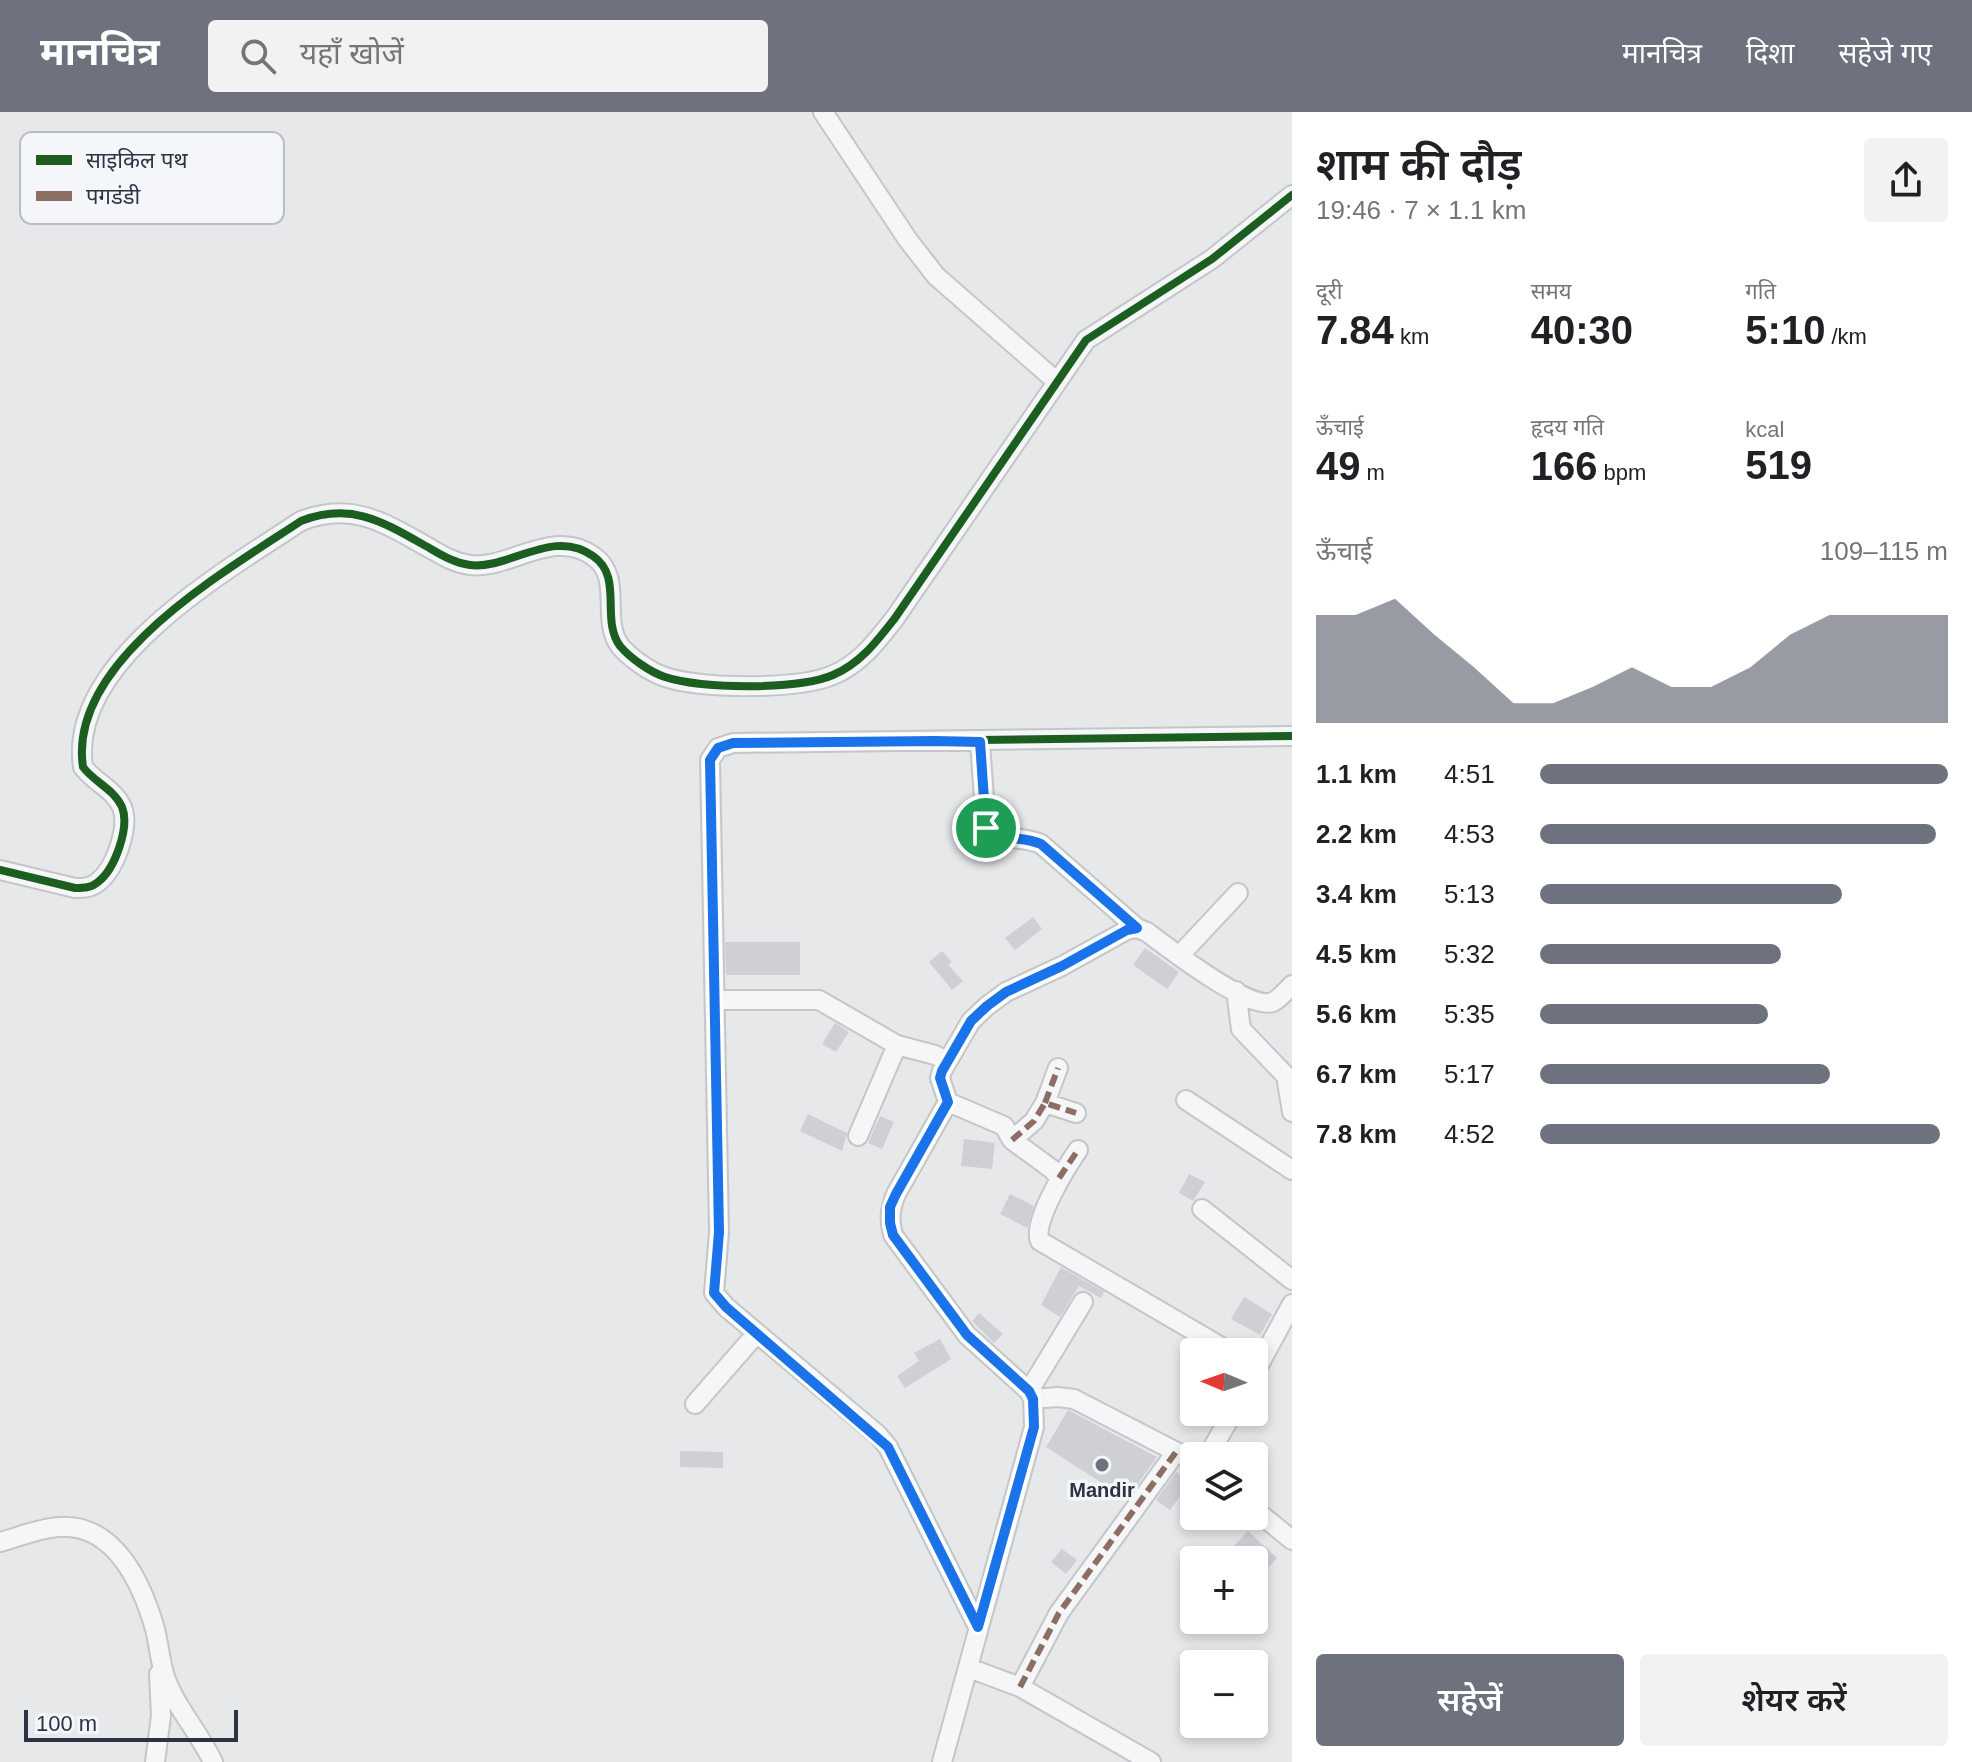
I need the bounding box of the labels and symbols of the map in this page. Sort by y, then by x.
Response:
legend [20,132,284,224]
text: साइकिल पथ [86,148,188,173]
text: पगडंडी [86,184,140,209]
pin [952,794,1020,862]
north arrow [1180,1338,1268,1426]
marker: Mandir [1093,1456,1111,1474]
place label: Mandir [1069,1479,1135,1501]
scale bar [24,1706,238,1742]

